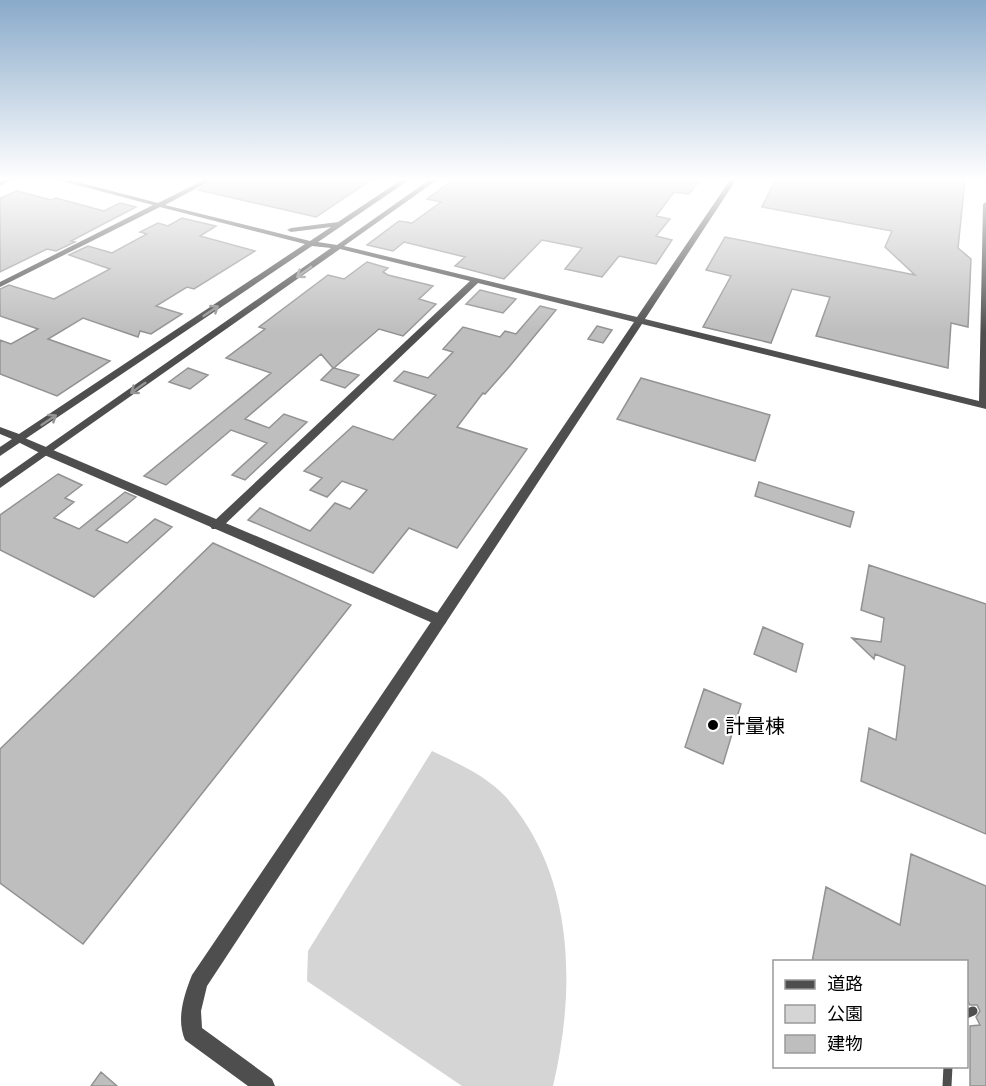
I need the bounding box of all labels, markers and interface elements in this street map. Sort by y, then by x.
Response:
one-way arrow [296,266,313,278]
one-way arrow [202,305,219,317]
one-way arrow [131,382,147,394]
one-way arrow [40,414,56,426]
place label: 計量棟 [725,712,785,739]
marker: 計量棟 [706,718,720,732]
legend [773,960,968,1068]
text: 道路 [827,971,863,996]
text: 公園 [827,1001,863,1026]
text: 建物 [827,1031,863,1056]

